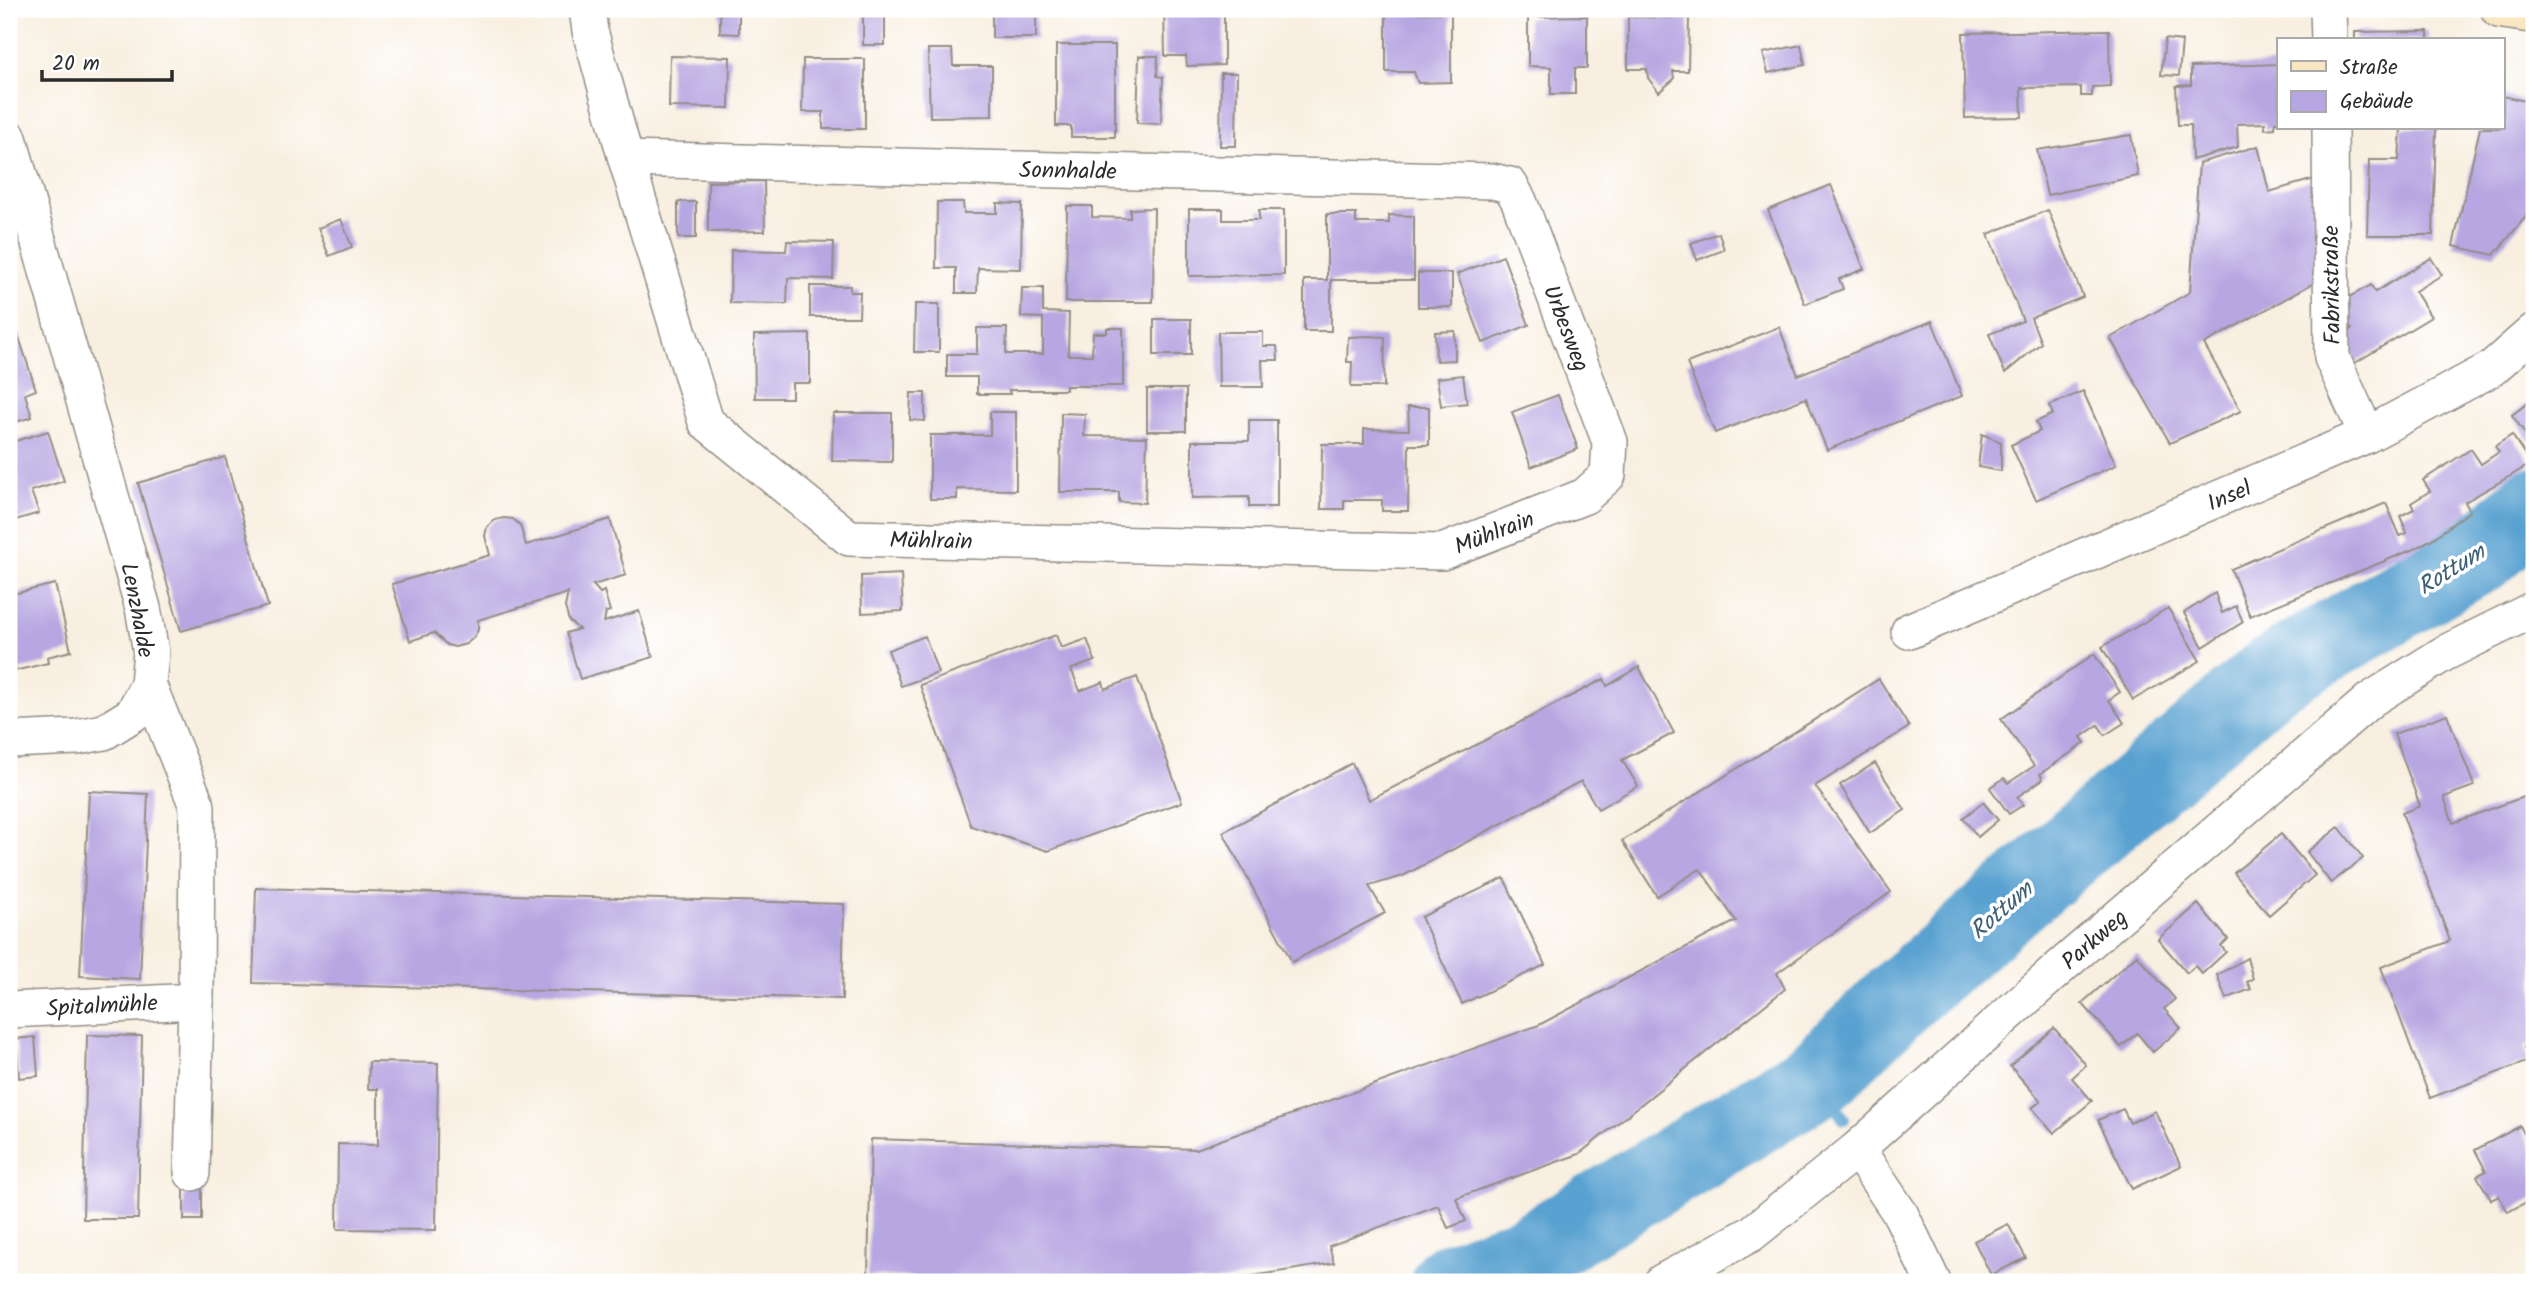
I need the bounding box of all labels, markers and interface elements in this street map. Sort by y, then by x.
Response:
scale bar [42,38,172,82]
legend [2277,38,2504,130]
text: 20 m [52,48,100,81]
text: Straße [2340,52,2398,85]
text: Gebäude [2340,86,2414,119]
street label: Sonnhalde [1019,153,1117,191]
street label: Fabrikstraße [2314,225,2352,345]
street label: Urbesweg [1532,280,1598,377]
street label: Insel [2202,471,2258,522]
street label: Mühlrain [1449,502,1540,566]
street label: Mühlrain [889,523,973,561]
water label: Rottum [2410,533,2495,606]
street label: Lenzhalde [109,560,163,661]
water label: Rottum [1961,871,2044,950]
street label: Parkweg [2054,901,2137,980]
street label: Spitalmühle [45,986,159,1028]

